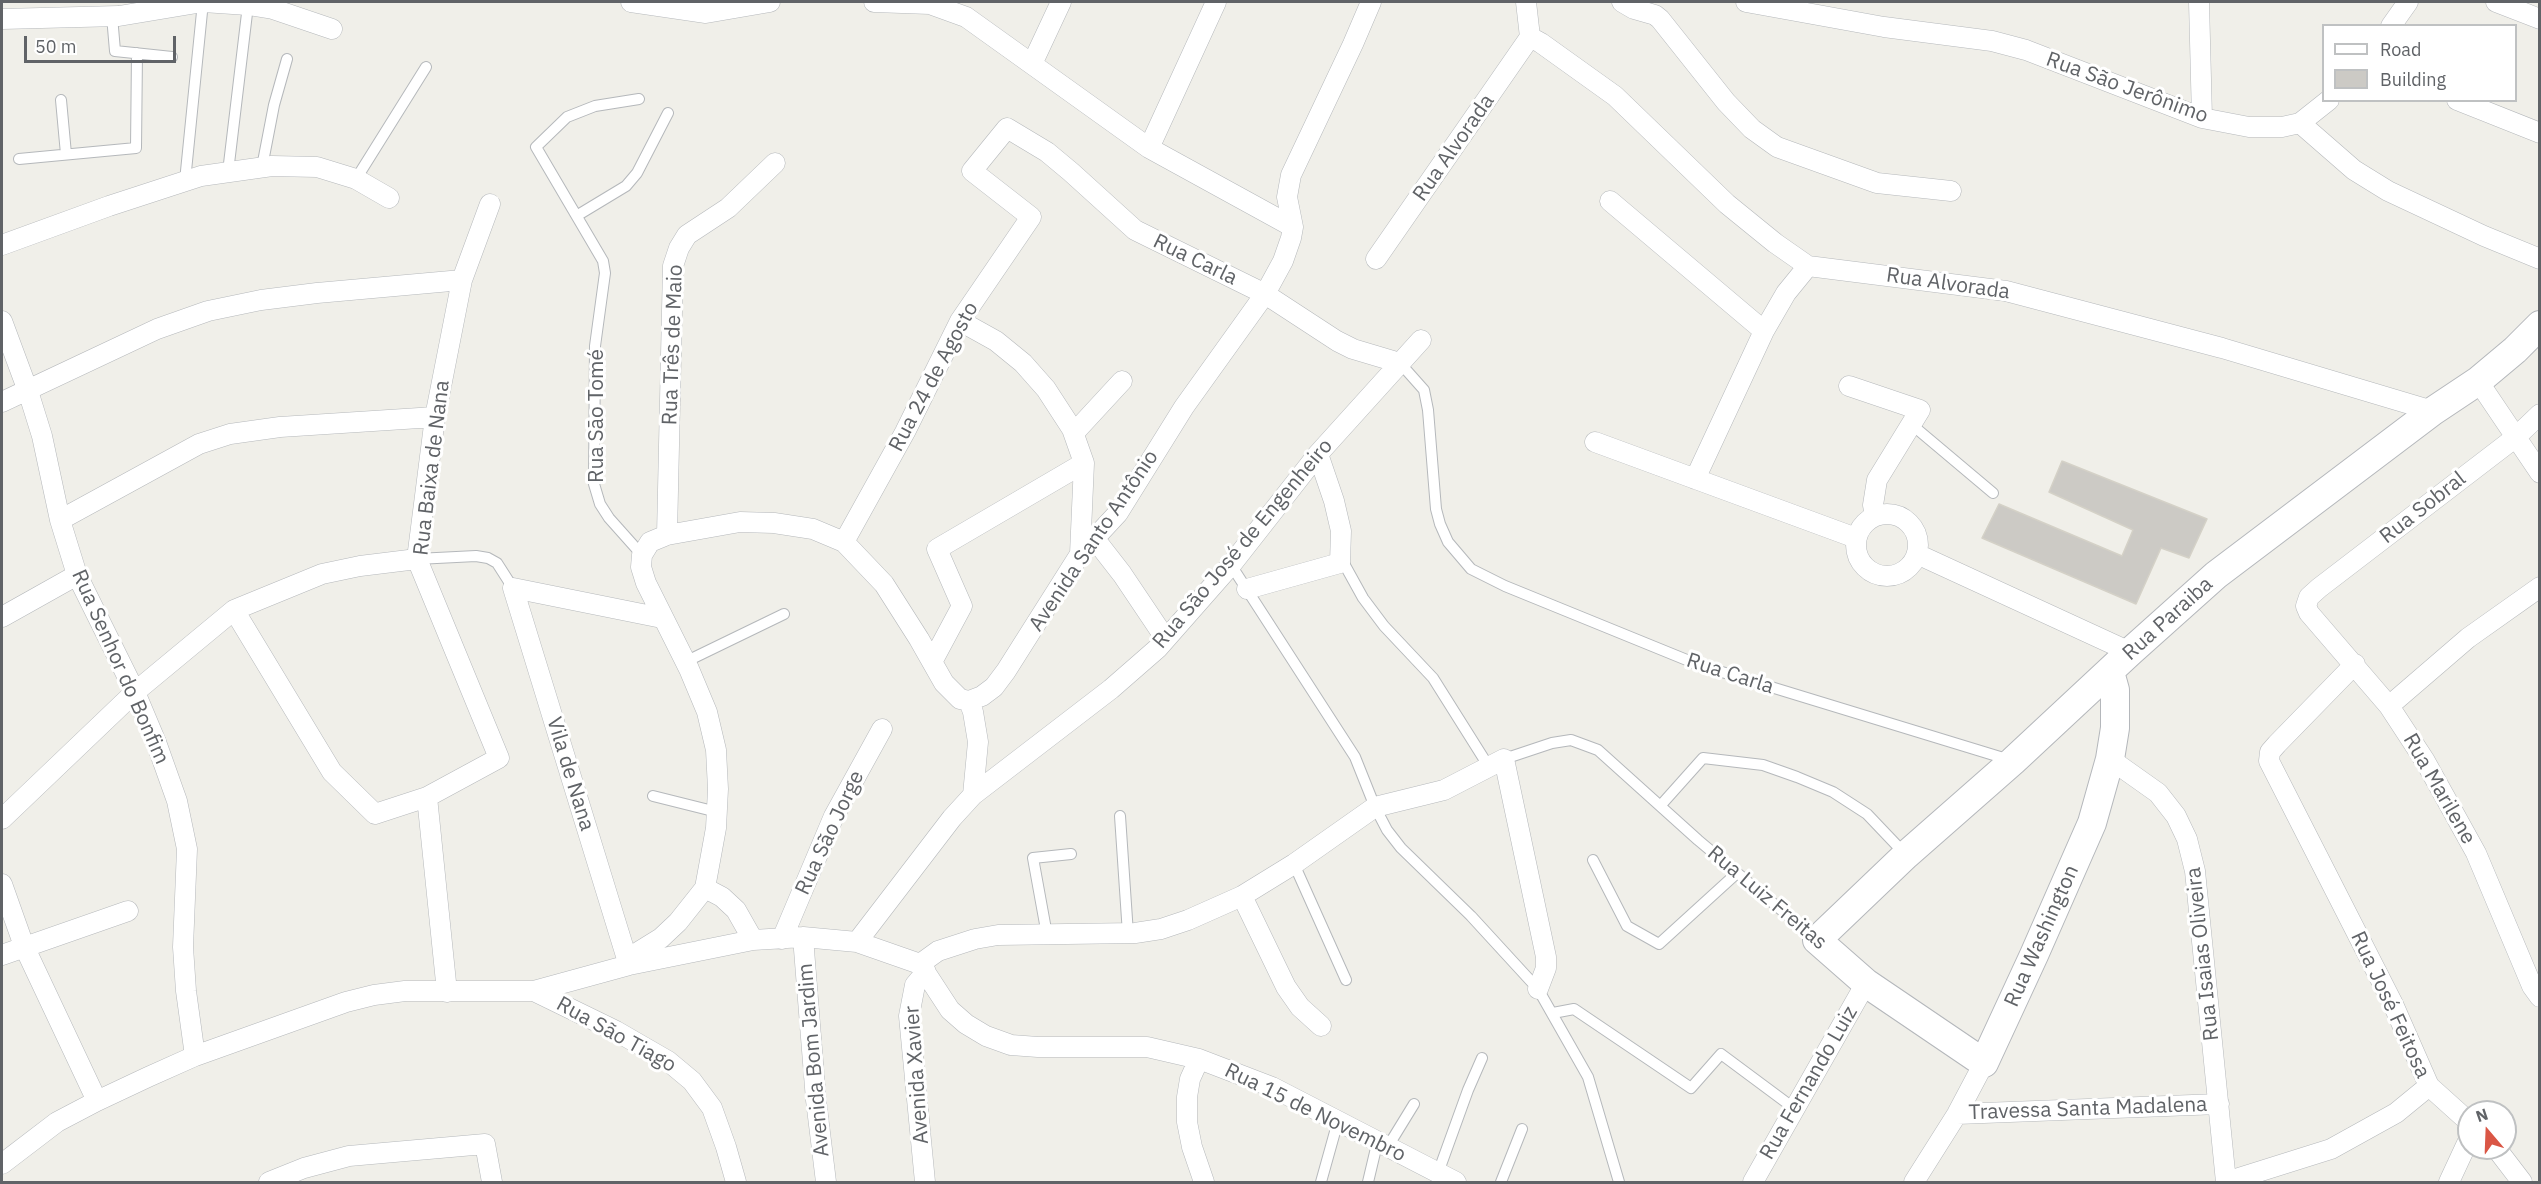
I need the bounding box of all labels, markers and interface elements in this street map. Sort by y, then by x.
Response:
scale bar [27,24,178,62]
legend [2322,24,2517,102]
text: 50 m [35,35,77,58]
text: Road [2380,38,2421,61]
street label: Rua São Jerônimo [2043,47,2211,129]
text: Building [2380,68,2446,91]
street label: Rua Alvorada [1408,90,1500,206]
street label: Rua Carla [1149,229,1241,291]
street label: Rua Alvorada [1885,263,2011,305]
street label: Rua Três de Maio [658,264,688,426]
street label: Rua 24 de Agosto [884,298,984,456]
street label: Rua São Tomé [584,349,610,483]
street label: Rua Baixa de Nana [409,379,455,557]
street label: Rua São José de Engenheiro [1148,434,1338,654]
street label: Avenida Santo Antônio [1024,446,1164,636]
street label: Rua Sobral [2375,467,2471,549]
street label: Rua Senhor do Bonfim [66,566,174,768]
street label: Rua Paraiba [2118,572,2218,666]
street label: Rua Carla [1683,648,1777,700]
street label: Vila de Nana [541,714,599,834]
street label: Rua Marilene [2397,729,2481,849]
street label: Rua São Jorge [790,767,870,899]
street label: Rua Luiz Freitas [1702,841,1832,955]
street label: Rua Washington [1999,861,2085,1011]
street label: Rua Isaias Oliveira [2181,866,2225,1042]
street label: Rua José Feitosa [2345,928,2435,1082]
street label: Avenida Bom Jardim [793,962,835,1158]
street label: Rua São Tiago [552,992,680,1078]
street label: Rua Fernando Luiz [1755,1002,1863,1164]
street label: Avenida Xavier [900,1005,934,1145]
street label: Rua 15 de Novembro [1220,1058,1410,1168]
street label: Travessa Santa Madalena [1968,1092,2208,1126]
north arrow [2457,1100,2517,1160]
text: N [2473,1104,2491,1126]

